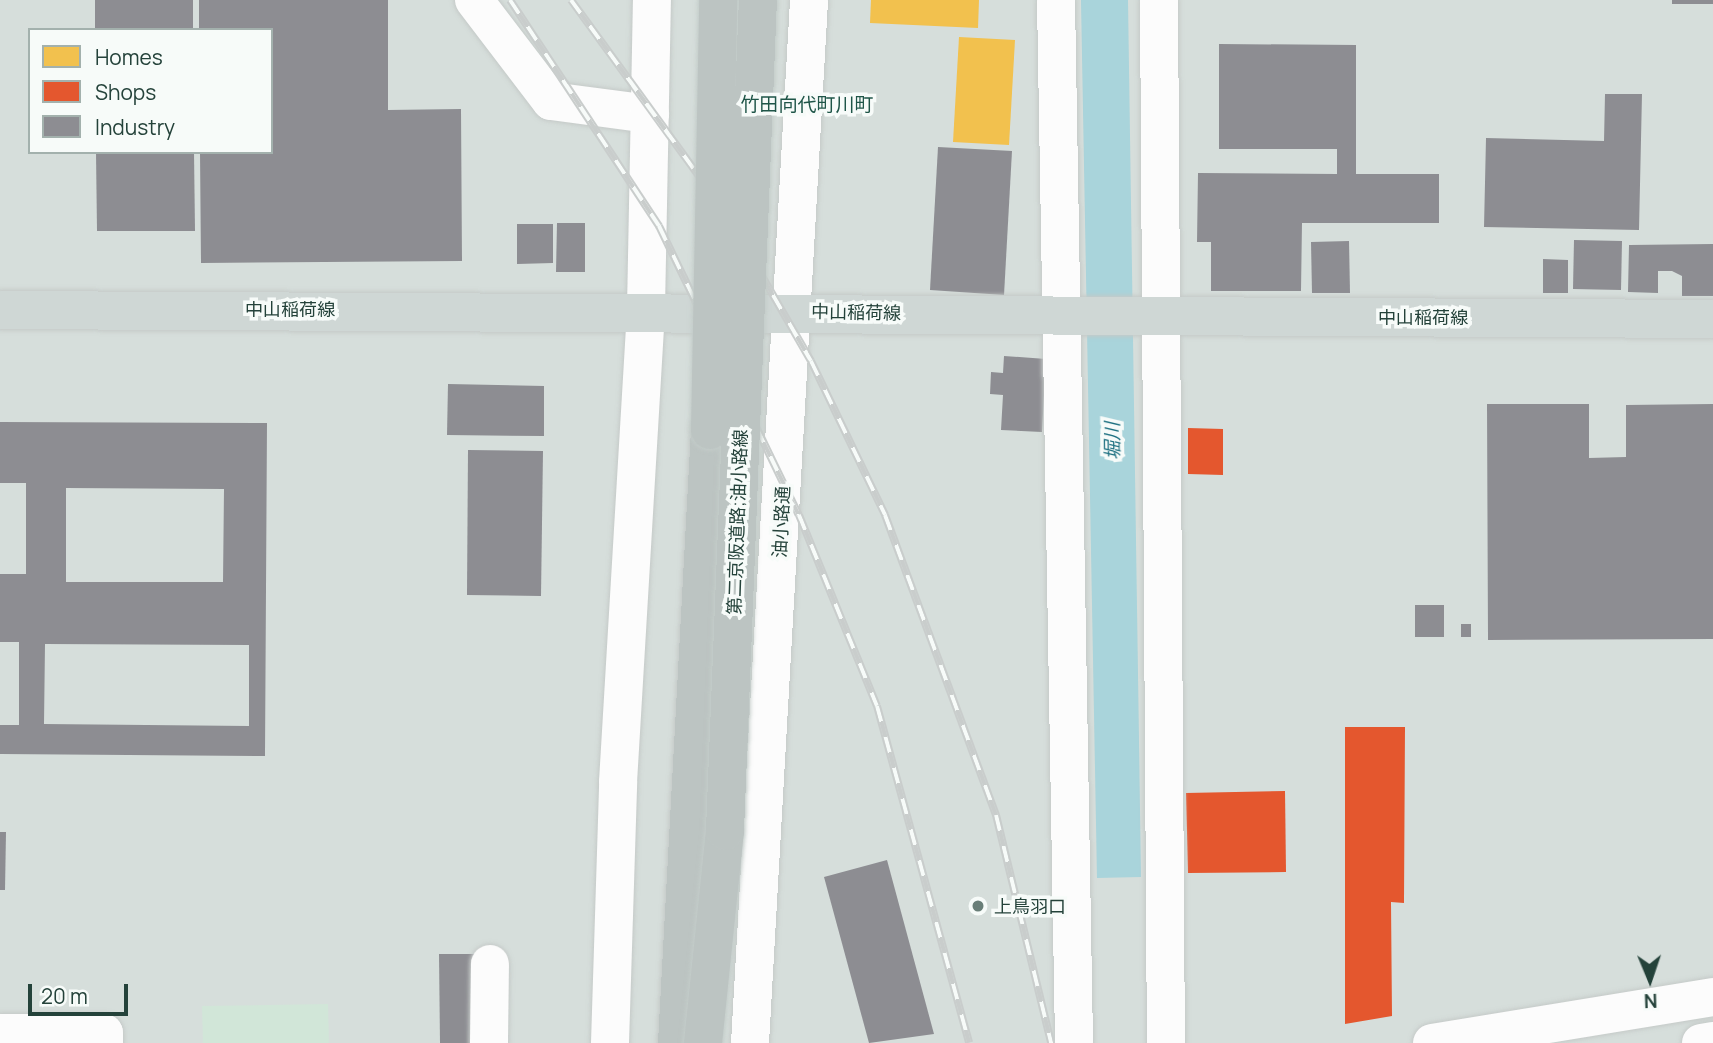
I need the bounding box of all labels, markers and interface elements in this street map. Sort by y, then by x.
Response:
legend [28,28,273,154]
text: Homes [95,43,163,71]
text: Shops [95,78,156,106]
district label: 竹田向代町川町 [741,94,873,116]
text: Industry [95,113,175,141]
street label: 中山稲荷線 [245,298,335,320]
street label: 中山稲荷線 [811,300,901,324]
street label: 中山稲荷線 [1378,306,1468,328]
water label: 堀川 [1101,422,1125,460]
street label: 第二京阪道路;油小路線 [723,429,751,615]
street label: 油小路通 [768,485,794,559]
place label: 上鳥羽口 [994,895,1066,917]
marker: 上鳥羽口 [968,896,988,916]
north arrow [1615,945,1685,1015]
scale bar [32,970,131,1014]
text: 20 m [41,982,88,1010]
text: N [1643,988,1658,1014]

